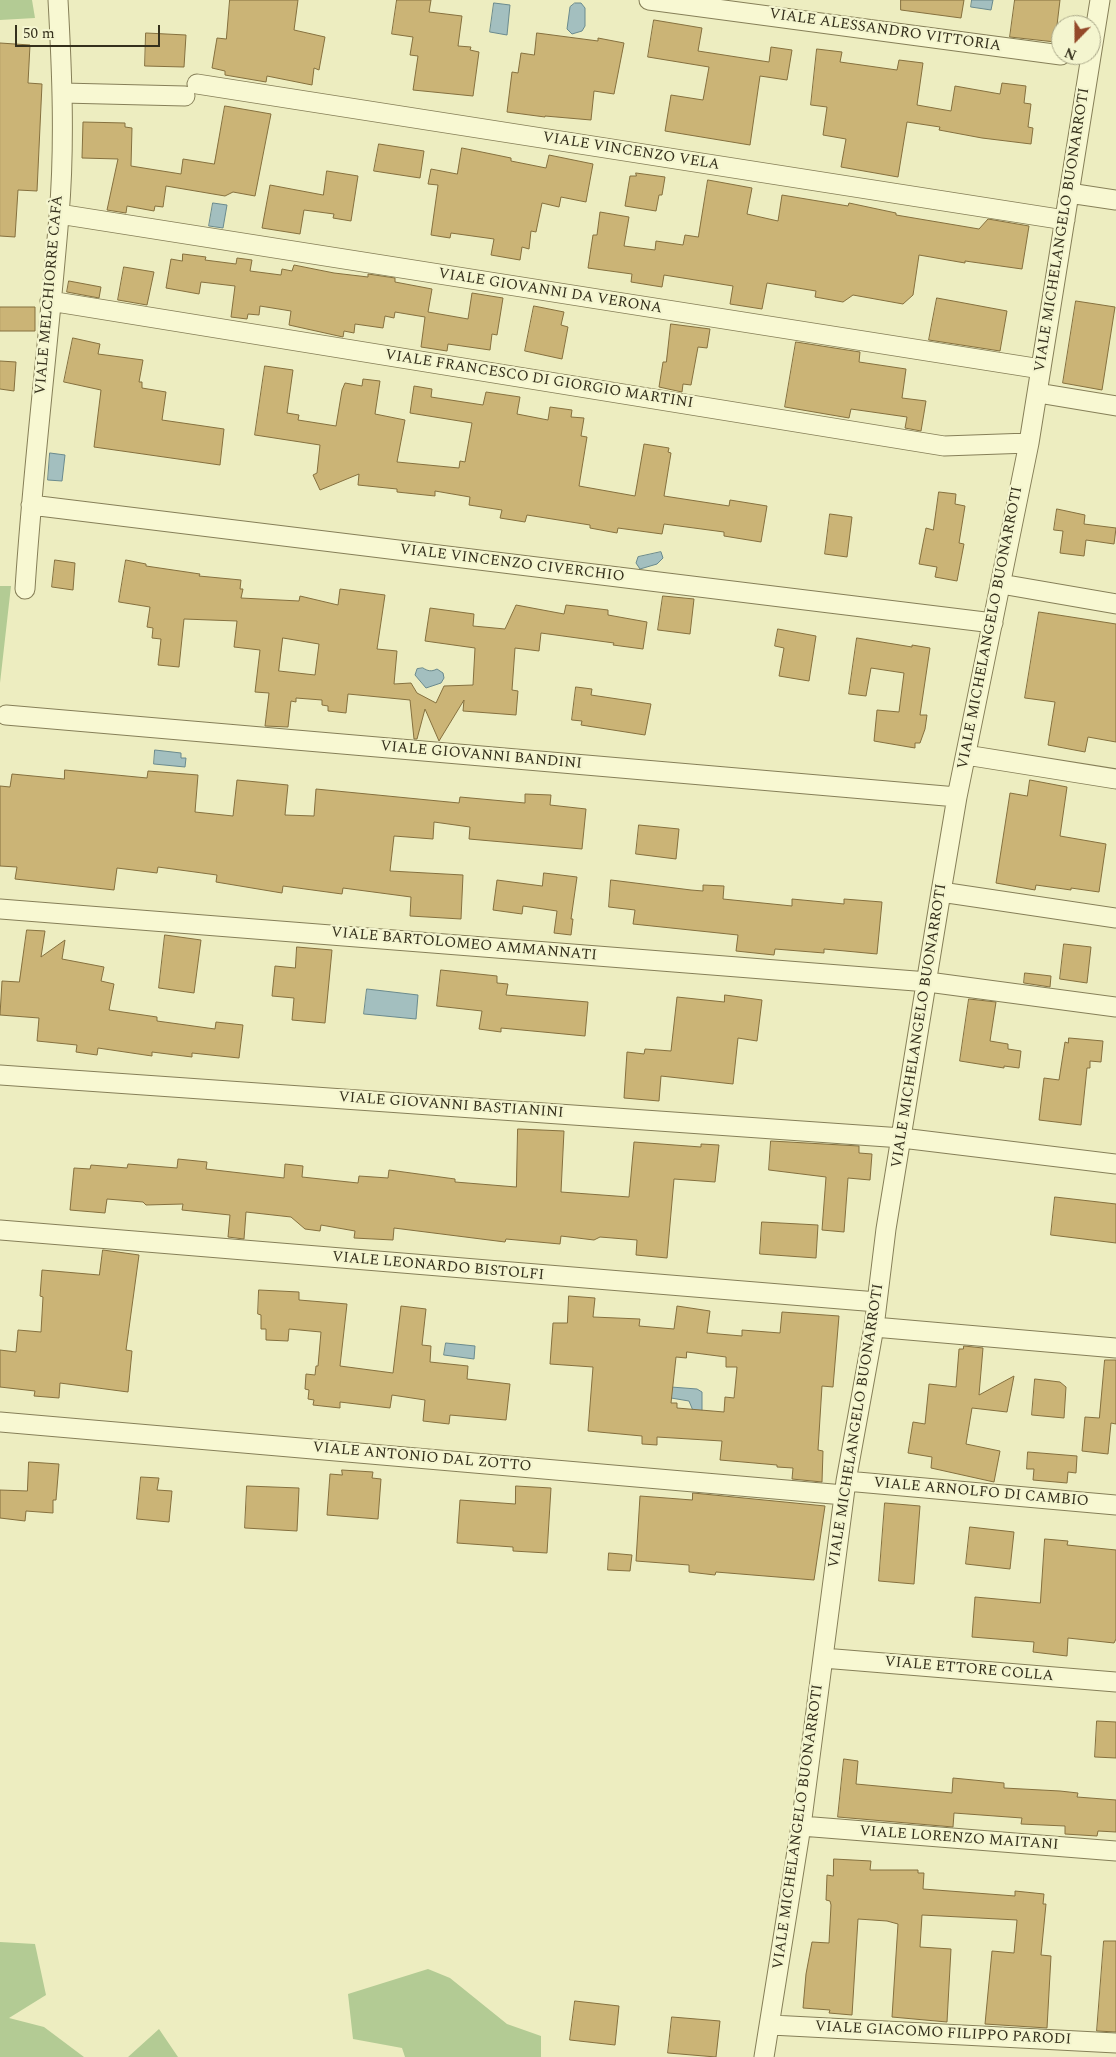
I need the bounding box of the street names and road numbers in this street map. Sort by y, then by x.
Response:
street label: VIALE ALESSANDRO VITTORIA [768,6,1002,56]
street label: VIALE MICHELANGELO BUONARROTI [1032,87,1094,373]
street label: VIALE VINCENZO VELA [541,129,721,175]
street label: VIALE MELCHIORRE CAFÀ [32,195,68,395]
street label: VIALE GIOVANNI DA VERONA [437,265,663,319]
street label: VIALE FRANCESCO DI GIORGIO MARTINI [384,347,694,413]
street label: VIALE MICHELANGELO BUONARROTI [955,485,1027,771]
street label: VIALE VINCENZO CIVERCHIO [399,541,625,587]
street label: VIALE GIOVANNI BANDINI [379,738,583,774]
street label: VIALE MICHELANGELO BUONARROTI [889,883,951,1169]
street label: VIALE BARTOLOMEO AMMANNATI [330,924,598,966]
street label: VIALE GIOVANNI BASTIANINI [338,1089,564,1123]
street label: VIALE LEONARDO BISTOLFI [331,1249,545,1285]
street label: VIALE MICHELANGELO BUONARROTI [826,1283,888,1569]
street label: VIALE ANTONIO DAL ZOTTO [312,1439,532,1477]
street label: VIALE ARNOLFO DI CAMBIO [873,1475,1089,1511]
street label: VIALE ETTORE COLLA [884,1654,1054,1686]
street label: VIALE MICHELANGELO BUONARROTI [770,1683,828,1971]
street label: VIALE LORENZO MAITANI [859,1823,1059,1855]
street label: VIALE GIACOMO FILIPPO PARODI [814,2018,1072,2050]

